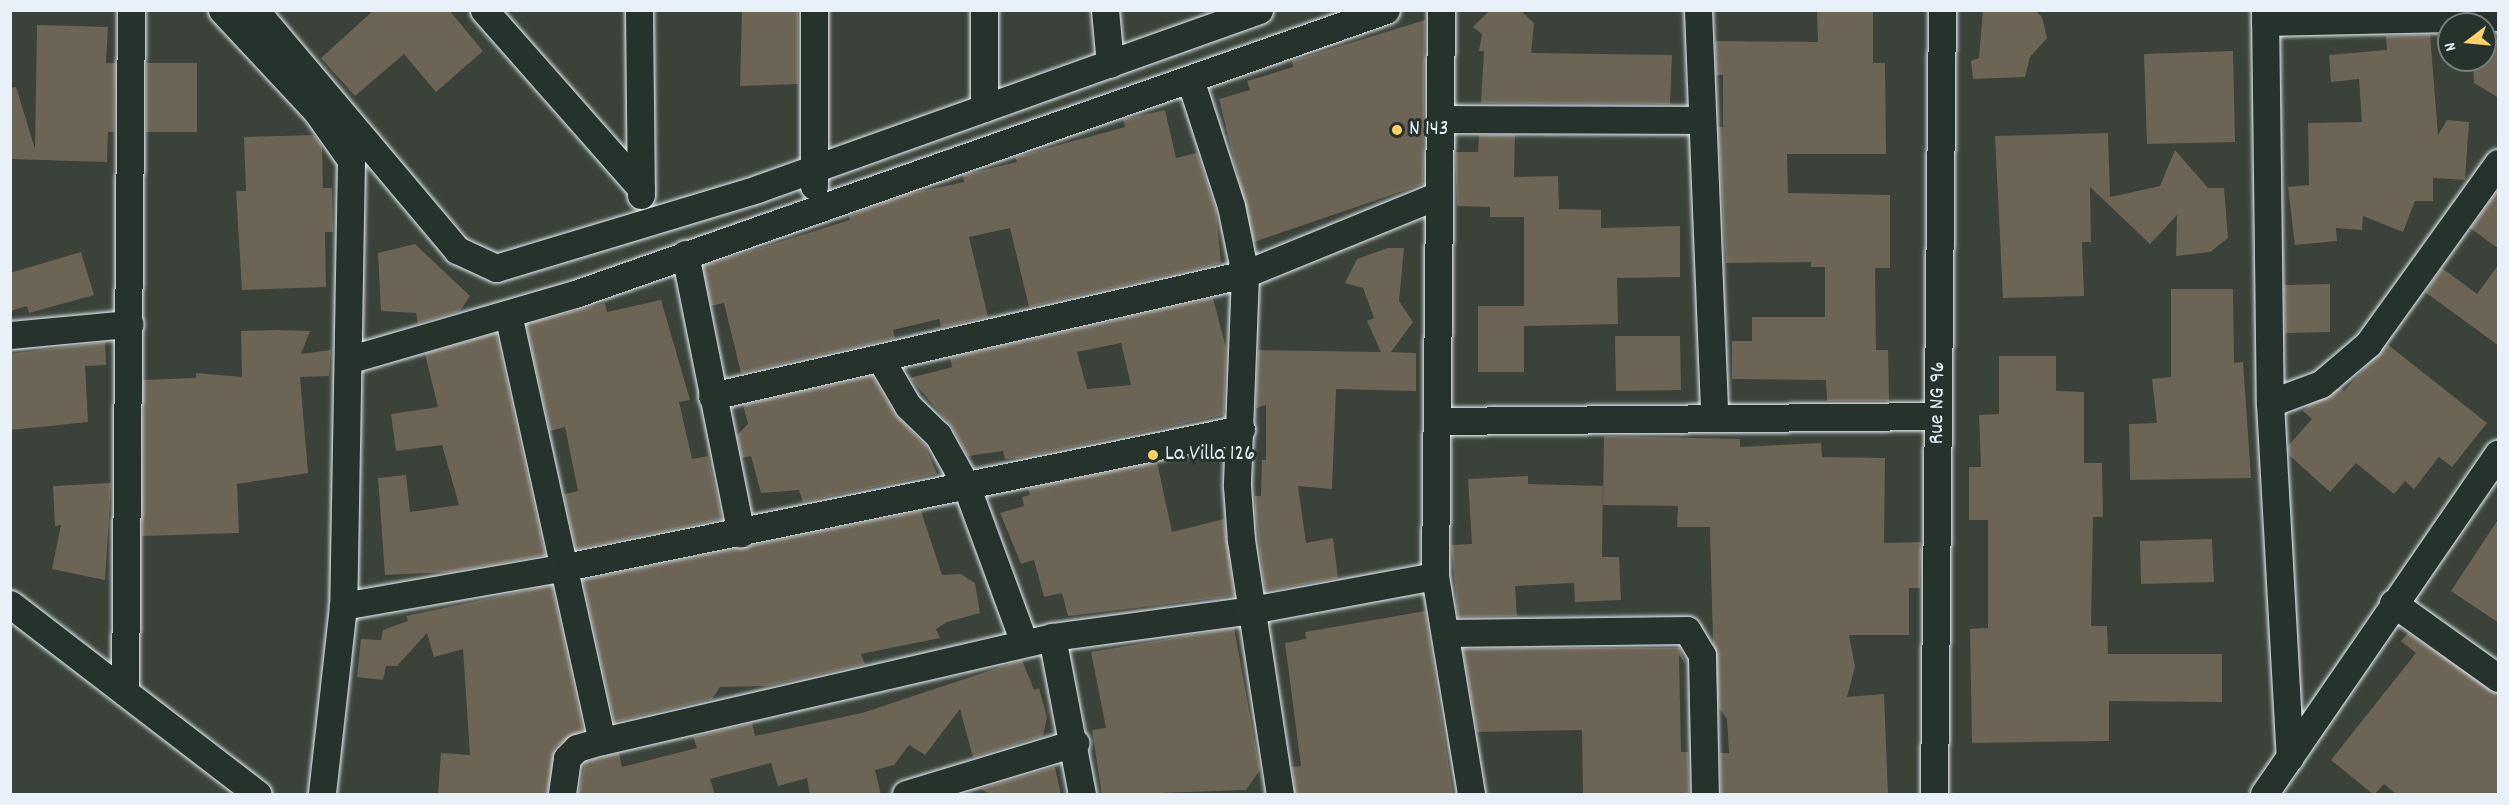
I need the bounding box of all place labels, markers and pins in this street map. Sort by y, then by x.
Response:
place label: N 143 [1409,117,1449,143]
marker: N 143 [1390,123,1404,137]
place label: La Villa 126 [1165,442,1255,468]
marker: La Villa 126 [1146,448,1160,462]

